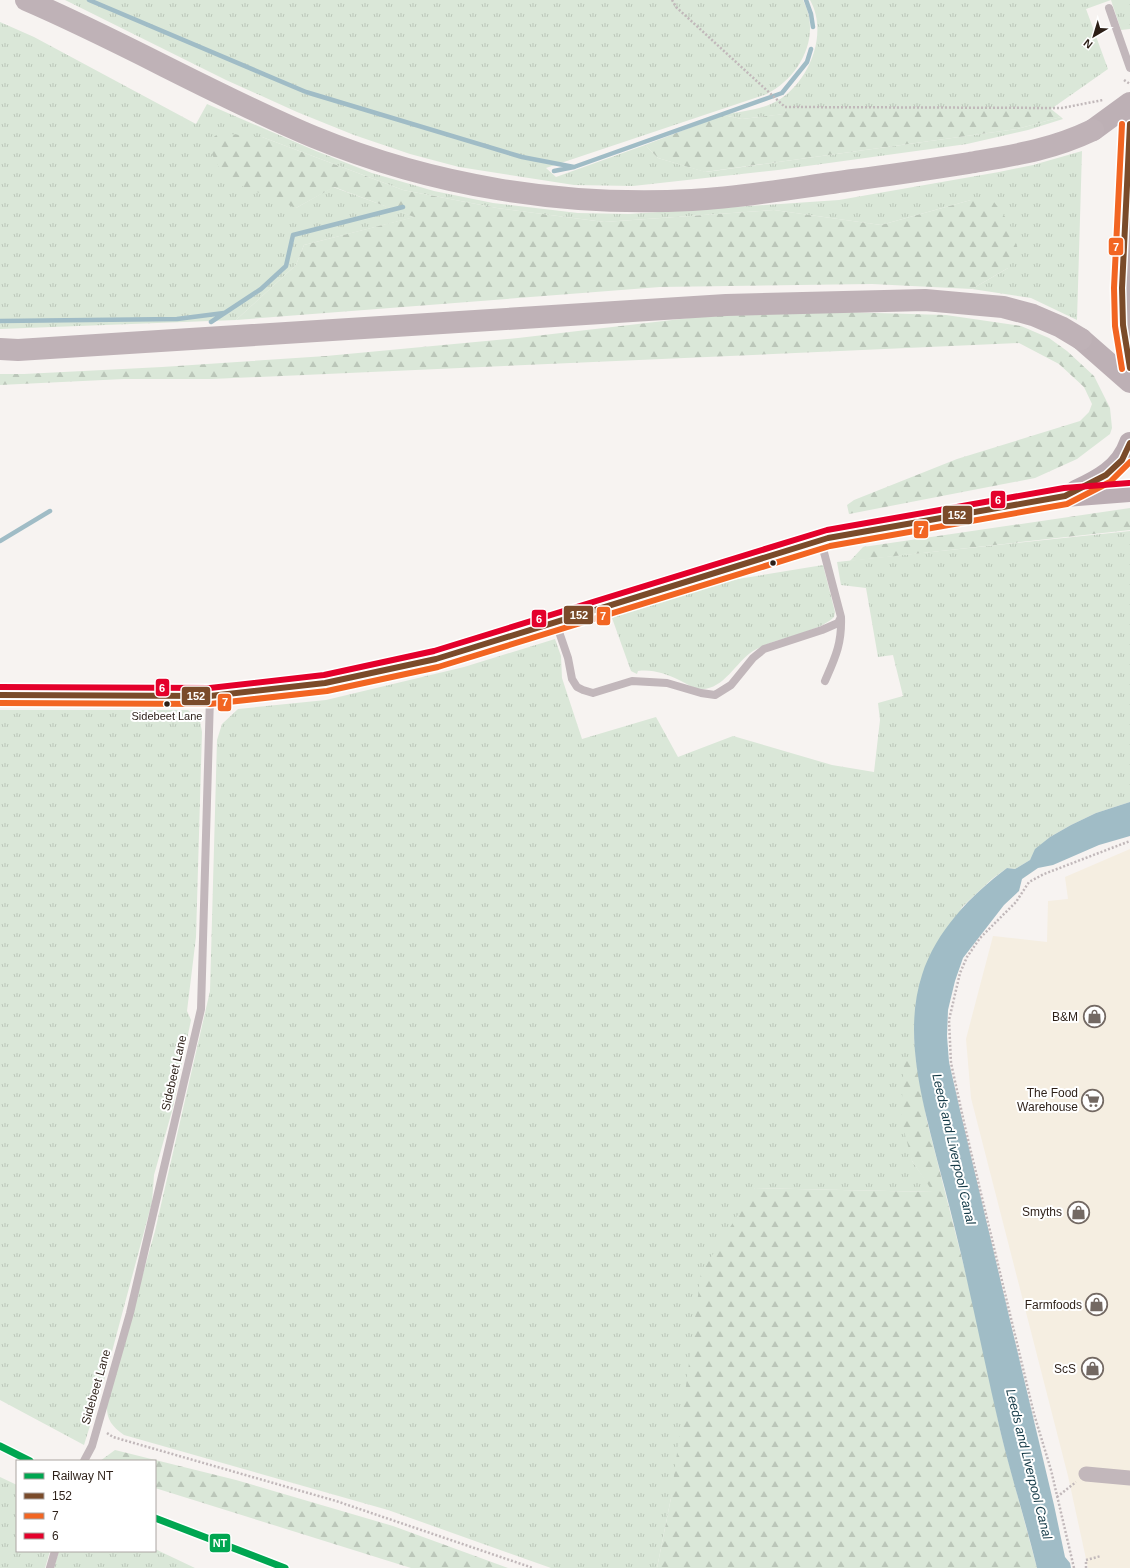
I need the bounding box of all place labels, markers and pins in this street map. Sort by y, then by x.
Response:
unlabelled marker [768,558,778,568]
marker: Sidebeet Lane [162,699,172,709]
place label: Sidebeet Lane [132,710,202,722]
shop icon: B&M [1081,1004,1107,1030]
place label: B&M [1052,1010,1078,1024]
place label: The Food Warehouse [1017,1086,1078,1114]
supermarket icon: The Food Warehouse [1080,1087,1106,1113]
shop icon: Smyths [1065,1199,1091,1225]
place label: Smyths [1022,1205,1062,1219]
shop icon: Farmfoods [1084,1292,1110,1318]
place label: Farmfoods [1025,1298,1082,1312]
shop icon: ScS [1079,1356,1105,1382]
place label: ScS [1054,1362,1076,1376]

